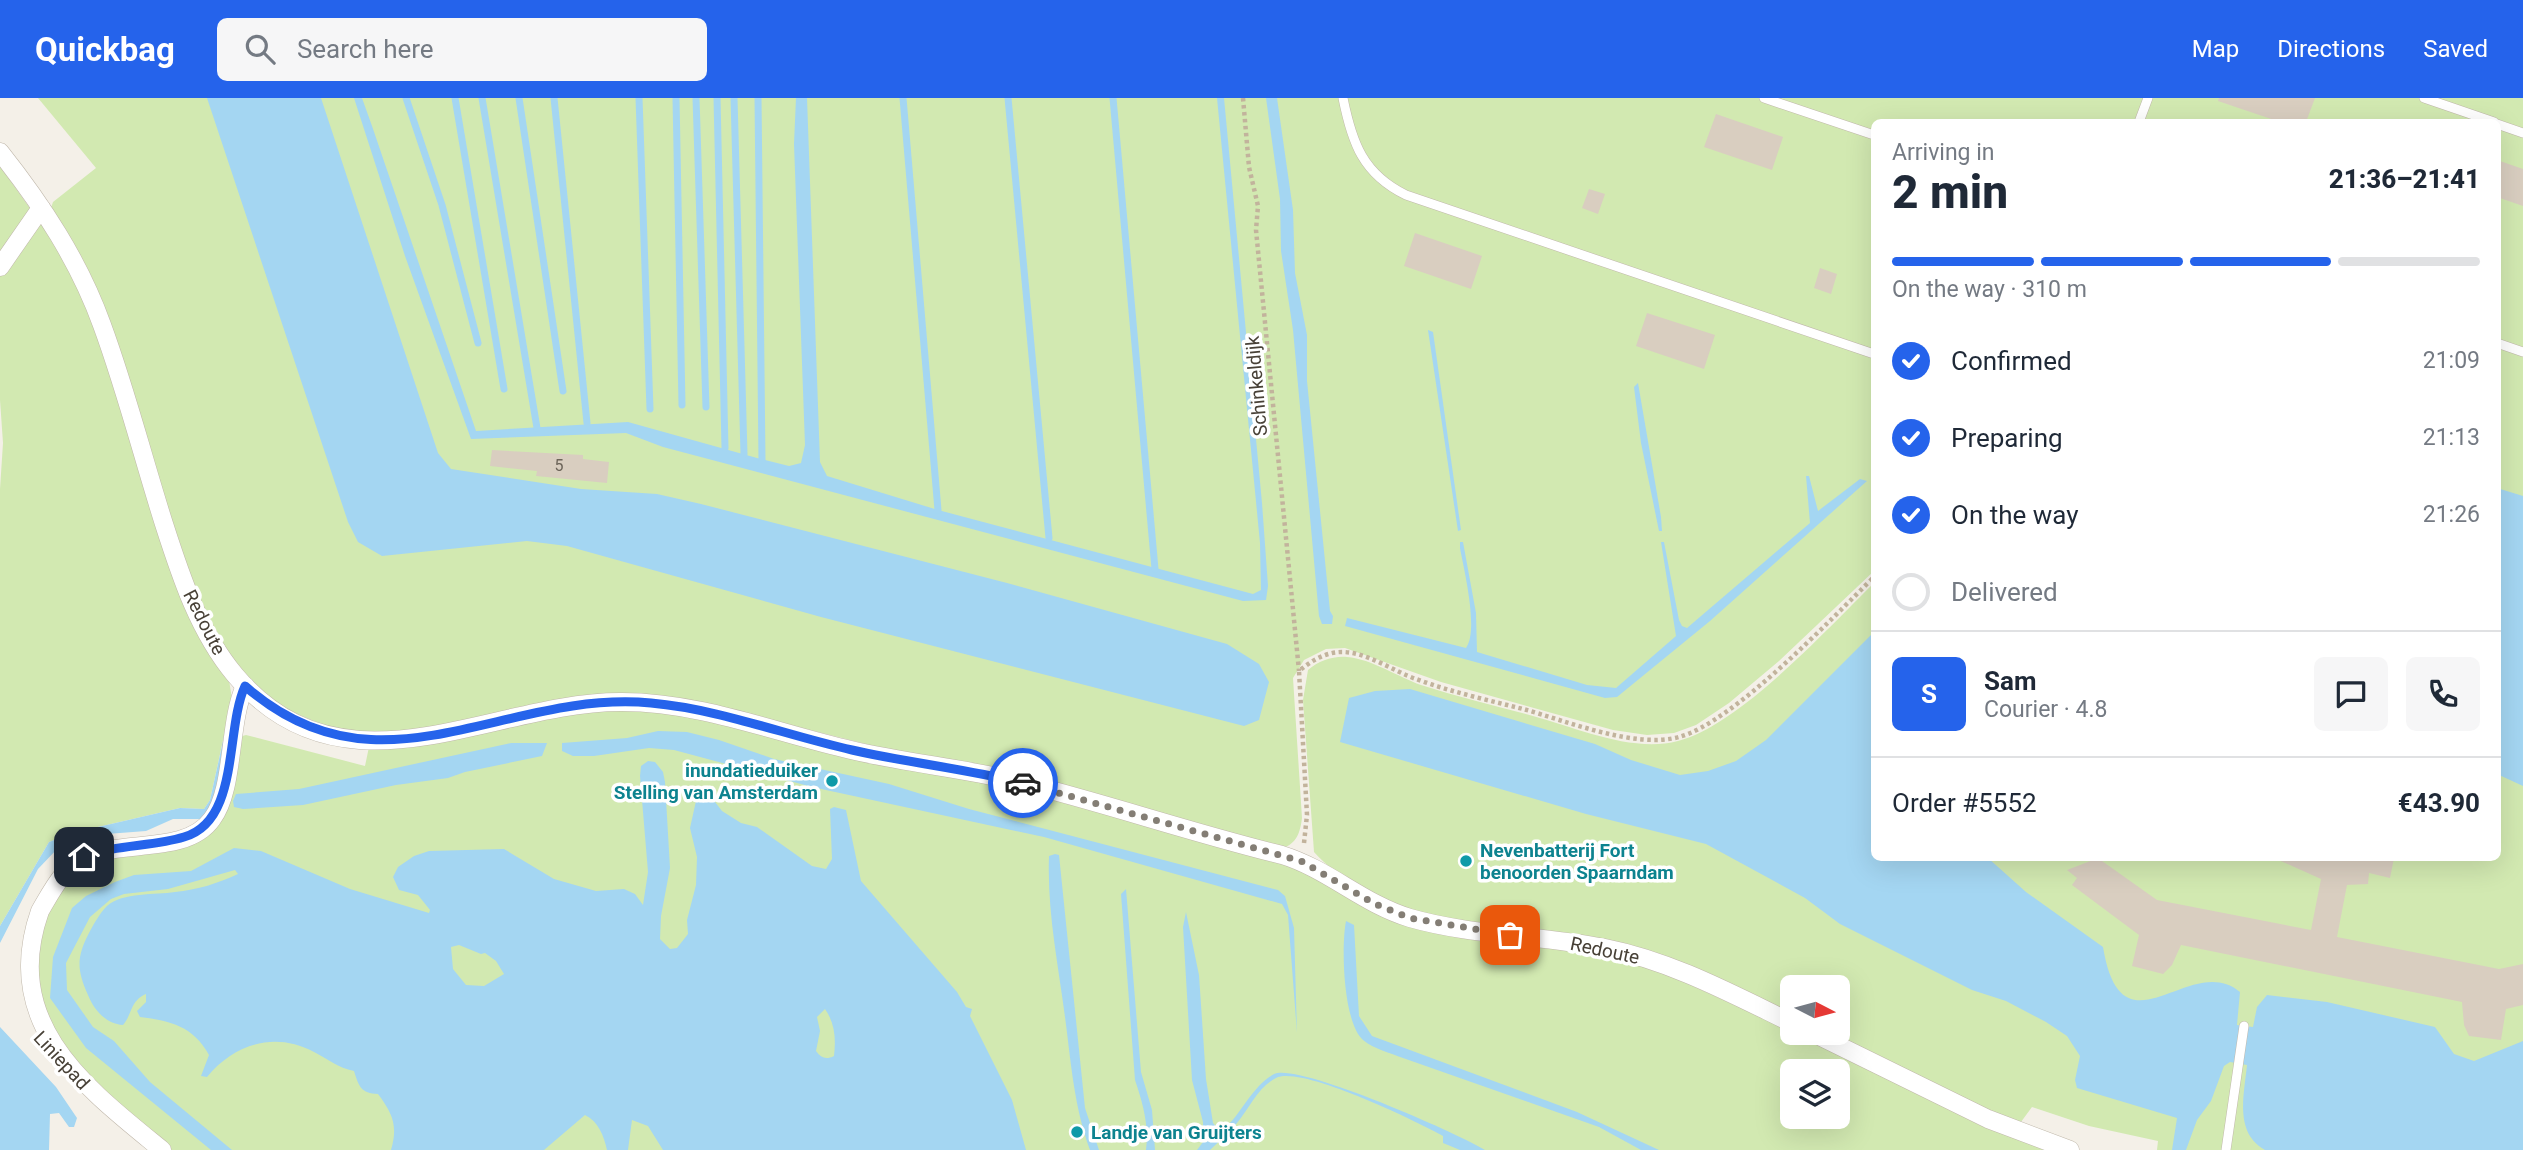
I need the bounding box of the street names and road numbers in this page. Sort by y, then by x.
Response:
street label: Schinkeldijk [1241,335,1272,437]
street label: Redoute [178,586,231,659]
street label: Redoute [1568,932,1642,969]
street label: Liniepad [29,1026,95,1094]

